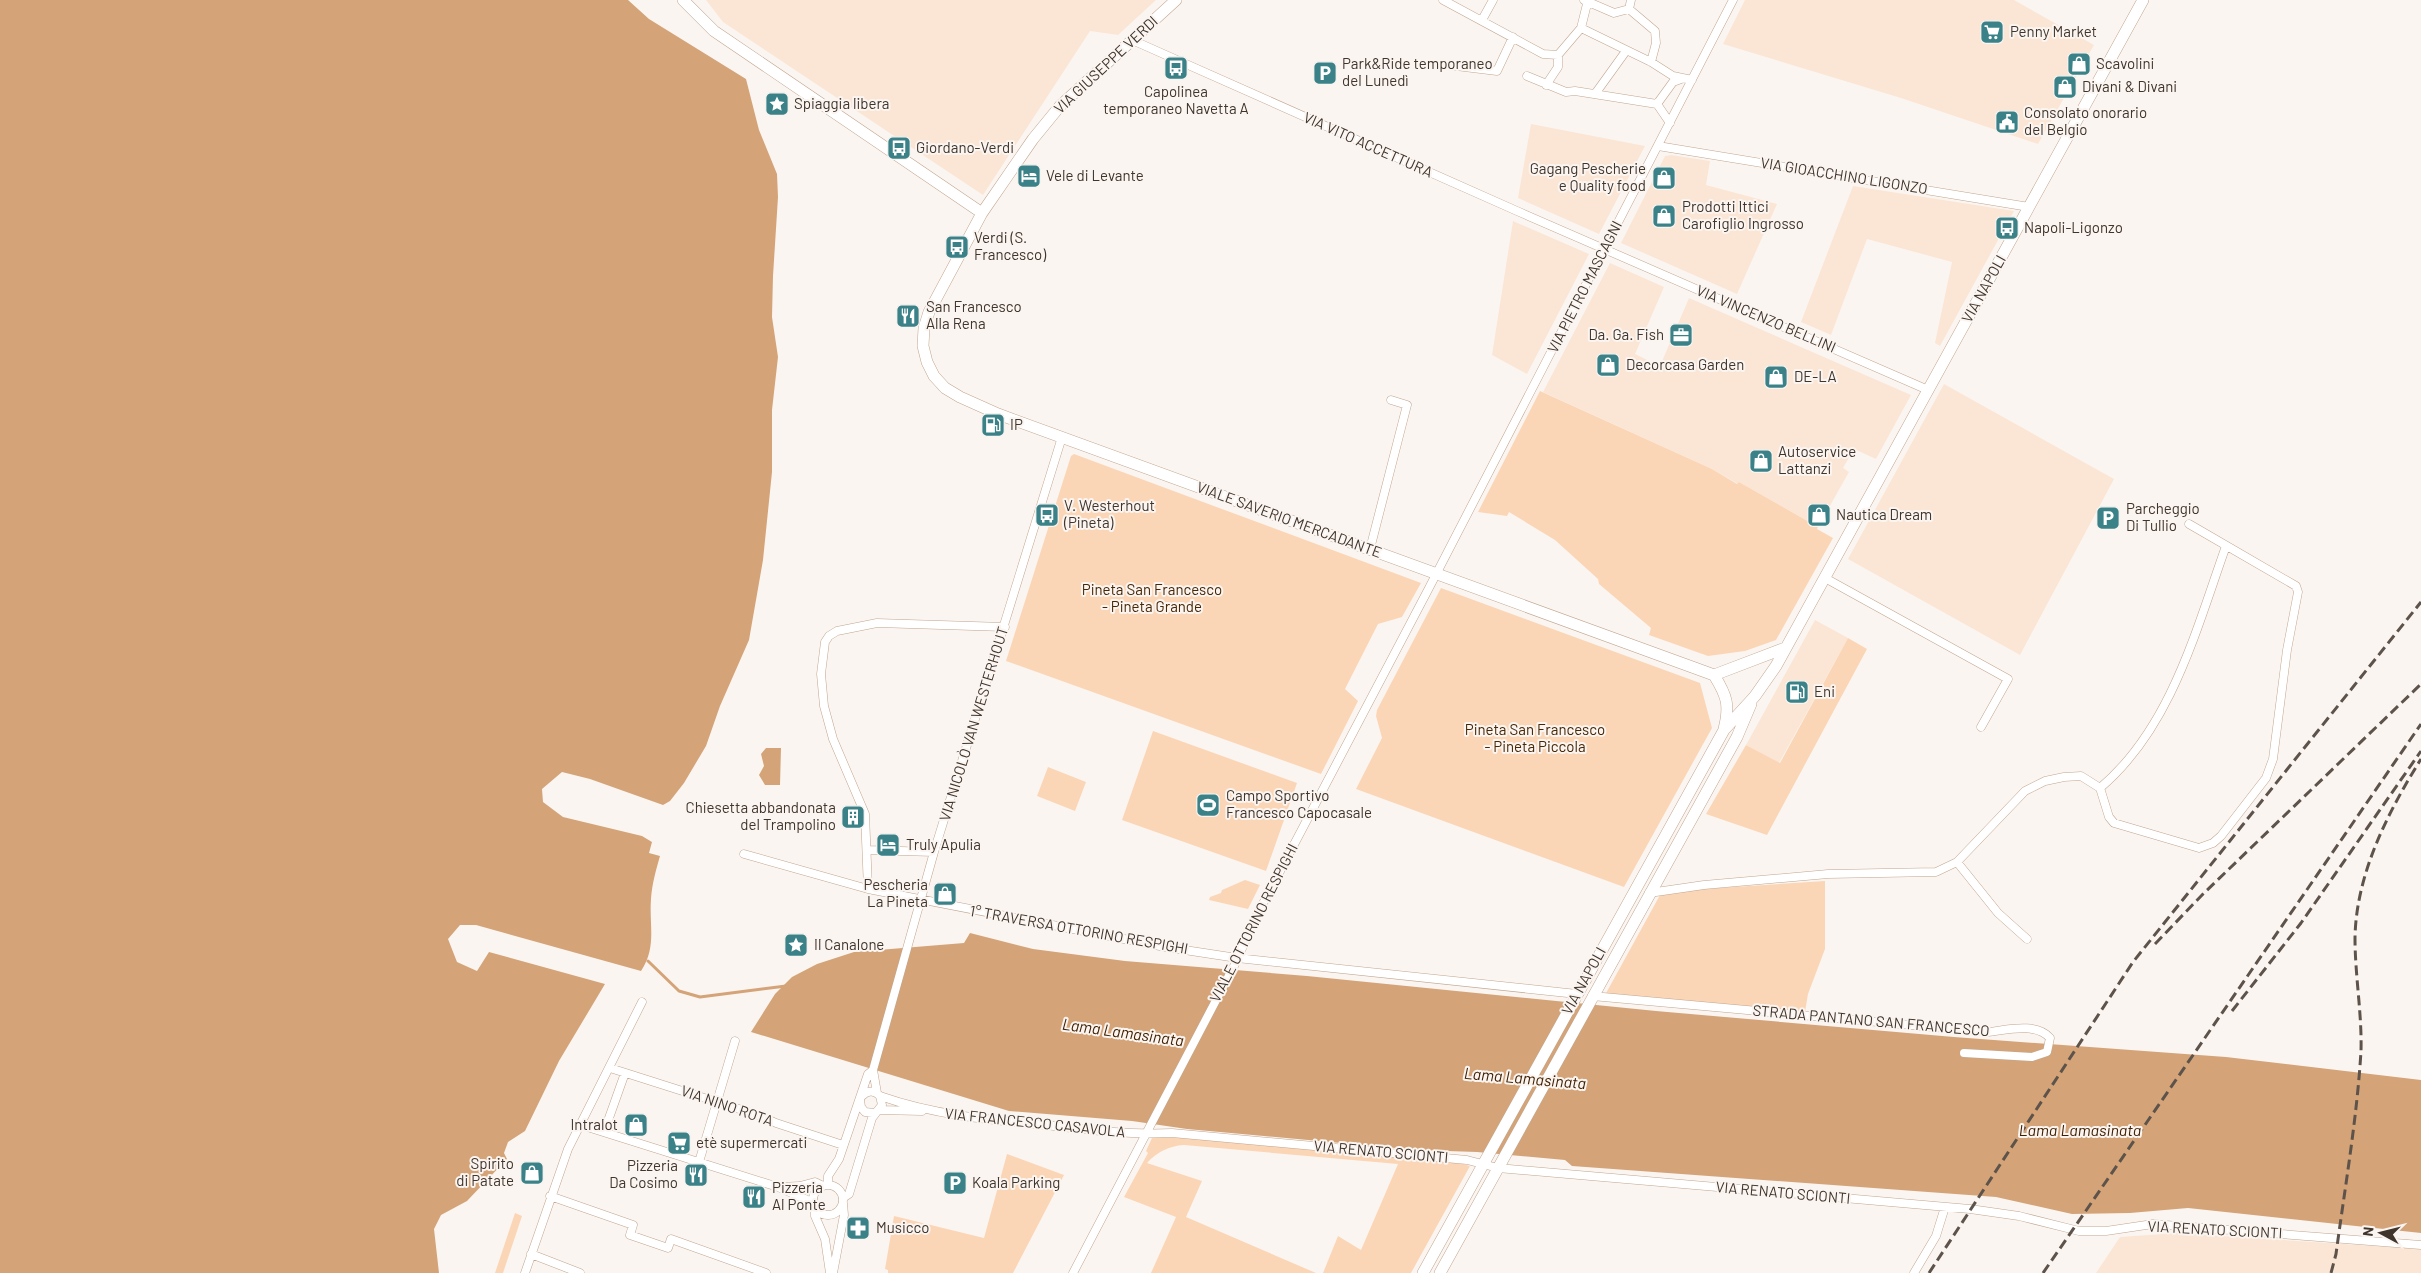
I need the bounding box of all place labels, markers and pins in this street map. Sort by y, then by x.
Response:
supermarket icon: Penny Market [1979,19,2005,45]
place label: Penny Market [2010,22,2097,40]
shop icon: Scavolini [2066,51,2092,77]
place label: Park&Ride temporaneo del Lunedì [1342,54,1493,89]
place label: Scavolini [2096,54,2154,72]
bus stop icon: Capolinea temporaneo Navetta A [1163,55,1189,81]
parking icon: Park&Ride temporaneo del Lunedì [1312,60,1338,86]
shop icon: Divani & Divani [2052,74,2078,100]
place label: Divani & Divani [2082,77,2177,95]
place label: Capolinea temporaneo Navetta A [1103,82,1249,117]
place icon: Spiaggia libera [764,91,790,117]
place label: Spiaggia libera [794,94,890,112]
place label: Consolato onorario del Belgio [2024,103,2147,138]
public building icon: Consolato onorario del Belgio [1994,109,2020,135]
bus stop icon: Giordano-Verdi [886,135,912,161]
place label: Giordano-Verdi [916,138,1014,156]
place label: Gagang Pescherie e Quality food [1530,159,1646,194]
hotel icon: Vele di Levante [1016,163,1042,189]
shop icon: Gagang Pescherie e Quality food [1651,165,1677,191]
place label: Vele di Levante [1046,166,1144,184]
place label: Prodotti Ittici Carofiglio Ingrosso [1682,197,1804,232]
shop icon: Prodotti Ittici Carofiglio Ingrosso [1651,203,1677,229]
bus stop icon: Napoli-Ligonzo [1994,215,2020,241]
place label: Napoli-Ligonzo [2024,218,2123,236]
place label: Verdi (S. Francesco) [974,228,1046,263]
bus stop icon: Verdi (S. Francesco) [944,234,970,260]
place label: San Francesco Alla Rena [926,297,1022,332]
restaurant icon: San Francesco Alla Rena [895,303,921,329]
office icon: Da. Ga. Fish [1668,322,1694,348]
place label: Da. Ga. Fish [1588,325,1664,343]
shop icon: Decorcasa Garden [1595,352,1621,378]
place label: Decorcasa Garden [1626,355,1744,373]
shop icon: DE-LA [1763,364,1789,390]
place label: DE-LA [1794,367,1837,385]
fuel station icon: IP [980,412,1006,438]
place label: IP [1010,415,1023,433]
place label: Autoservice Lattanzi [1778,442,1856,477]
shop icon: Autoservice Lattanzi [1748,448,1774,474]
place label: V. Westerhout (Pineta) [1063,496,1155,531]
place label: Parcheggio Di Tullio [2126,499,2200,534]
bus stop icon: V. Westerhout (Pineta) [1034,502,1060,528]
shop icon: Nautica Dream [1806,502,1832,528]
place label: Nautica Dream [1836,505,1932,523]
parking icon: Parcheggio Di Tullio [2095,505,2121,531]
fuel station icon: Eni [1784,679,1810,705]
place label: Eni [1814,682,1835,700]
place label: Campo Sportivo Francesco Capocasale [1226,786,1372,821]
sports icon: Campo Sportivo Francesco Capocasale [1195,792,1221,818]
place label: Chiesetta abbandonata del Trampolino [686,798,836,833]
building icon: Chiesetta abbandonata del Trampolino [840,804,866,830]
hotel icon: Truly Apulia [875,832,901,858]
place label: Truly Apulia [906,835,981,853]
place label: Pescheria La Pineta [864,875,928,910]
shop icon: Pescheria La Pineta [932,881,958,907]
place icon: Il Canalone [783,932,809,958]
place label: Il Canalone [814,935,884,953]
shop icon: Intralot [623,1112,649,1138]
place label: Intralot [570,1115,618,1133]
supermarket icon: etè supermercati [666,1130,692,1156]
place label: etè supermercati [696,1133,807,1151]
place label: Spirito di Patate [456,1154,514,1189]
place label: Pizzeria Da Cosimo [609,1156,678,1191]
shop icon: Spirito di Patate [519,1160,545,1186]
restaurant icon: Pizzeria Da Cosimo [683,1162,709,1188]
parking icon: Koala Parking [942,1170,968,1196]
place label: Koala Parking [972,1173,1060,1191]
place label: Pizzeria Al Ponte [772,1178,826,1213]
restaurant icon: Pizzeria Al Ponte [741,1184,767,1210]
pharmacy icon: Musicco [845,1215,871,1241]
place label: Musicco [876,1218,930,1236]

